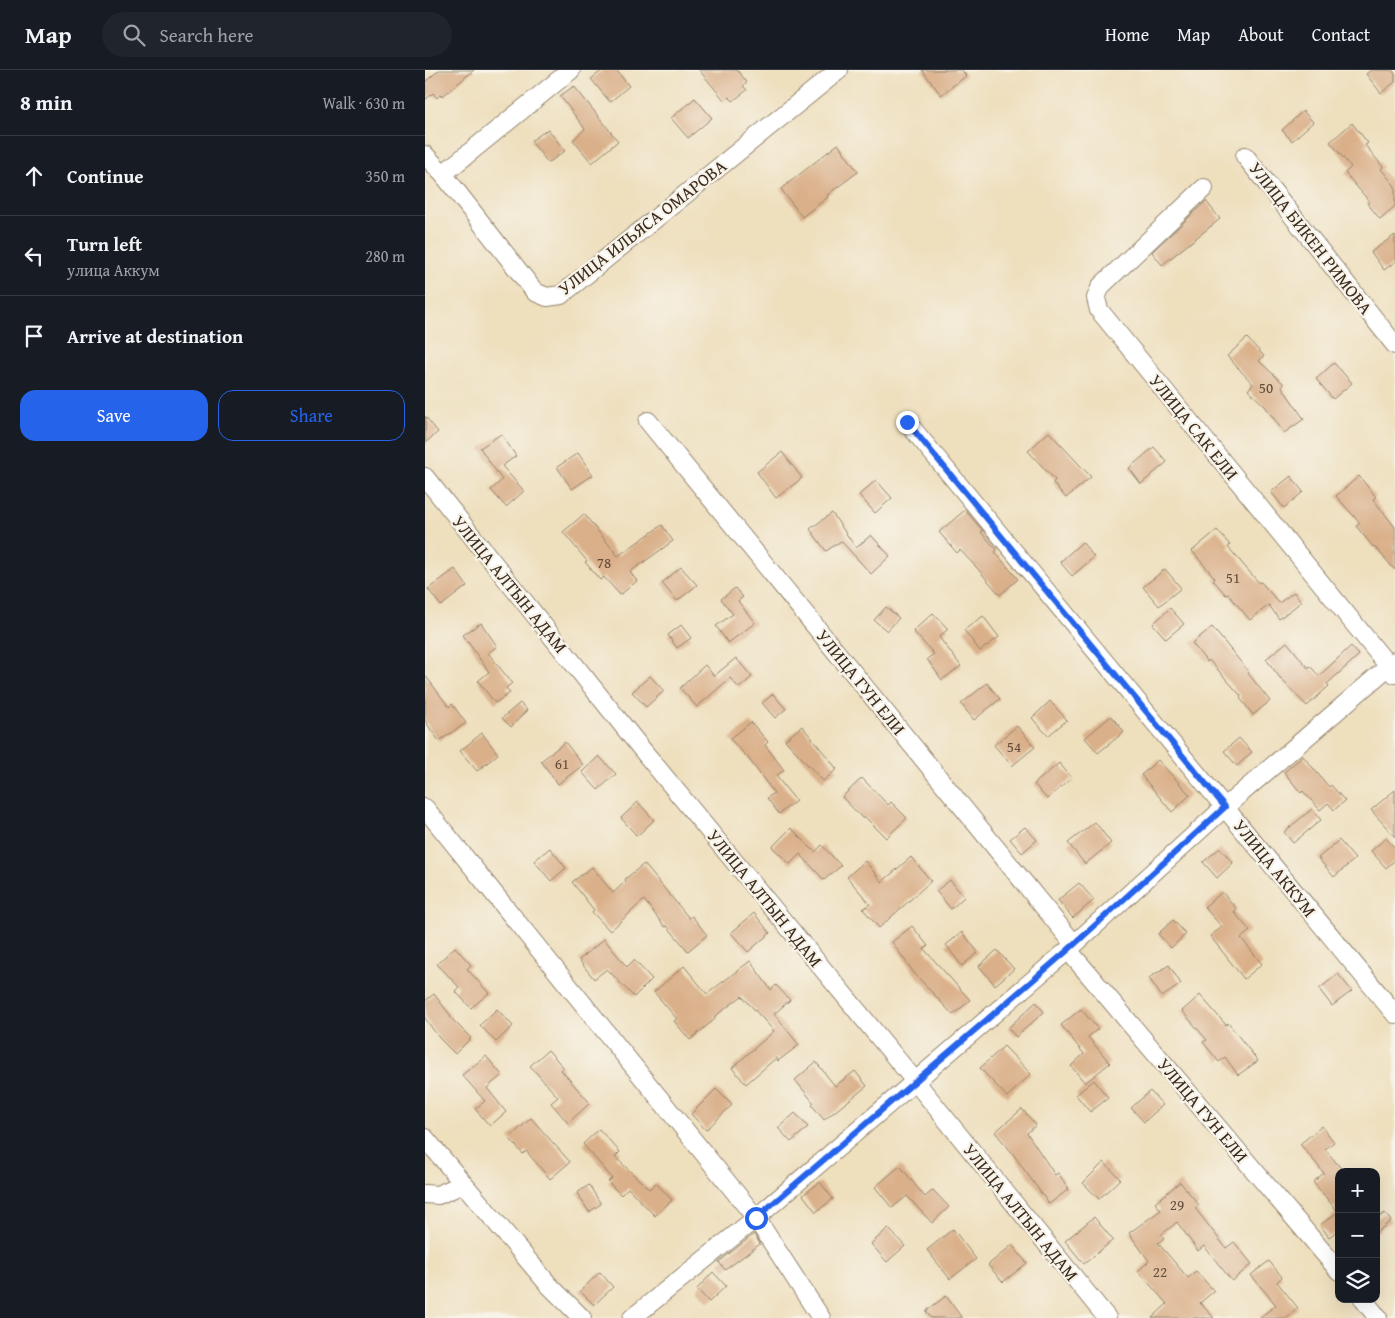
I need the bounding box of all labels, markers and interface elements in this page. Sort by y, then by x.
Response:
search box [102,12,452,57]
text: Map [25,17,72,52]
icon: search [120,21,148,49]
text: Search here [160,21,253,49]
text: Home [1105,21,1149,48]
text: Map [1177,21,1210,48]
text: About [1238,21,1284,48]
text: Contact [1312,21,1370,48]
text: 8 min [20,87,72,118]
text: Walk · 630 m [322,91,405,115]
street label: УЛИЦА ИЛЬЯСА ОМАРОВА [552,152,732,302]
street label: УЛИЦА БИКЕН РИМОВА [1243,156,1379,320]
icon: ahead [20,162,48,190]
text: Continue [67,162,144,190]
text: 350 m [365,164,405,188]
text: Turn left [67,230,142,258]
icon: left [20,242,48,270]
text: 280 m [365,244,405,268]
text: улица Аккум [67,258,160,282]
icon: arrive [20,322,48,350]
text: Arrive at destination [67,322,243,350]
street label: УЛИЦА САК ЕЛИ [1143,368,1245,486]
house number: 50 [1259,377,1273,398]
button: Save [20,390,208,441]
button: Share [218,390,405,441]
route end [896,411,919,434]
street label: УЛИЦА АЛТЫН АДАМ [446,509,574,659]
house number: 78 [597,552,611,573]
house number: 51 [1226,567,1240,588]
street label: УЛИЦА ГУН ЕЛИ [810,623,912,741]
house number: 54 [1007,736,1021,757]
house number: 61 [555,753,569,774]
street label: УЛИЦА АККУМ [1227,813,1323,923]
street label: УЛИЦА АЛТЫН АДАМ [701,823,829,973]
street label: УЛИЦА ГУН ЕЛИ [1151,1052,1255,1168]
street label: УЛИЦА АЛТЫН АДАМ [957,1137,1085,1287]
map controls [1335,1168,1380,1303]
button: + [1335,1168,1380,1213]
house number: 29 [1170,1194,1184,1215]
route start [745,1207,768,1230]
button: − [1335,1213,1380,1258]
button: layers [1335,1258,1380,1303]
house number: 22 [1153,1261,1167,1282]

